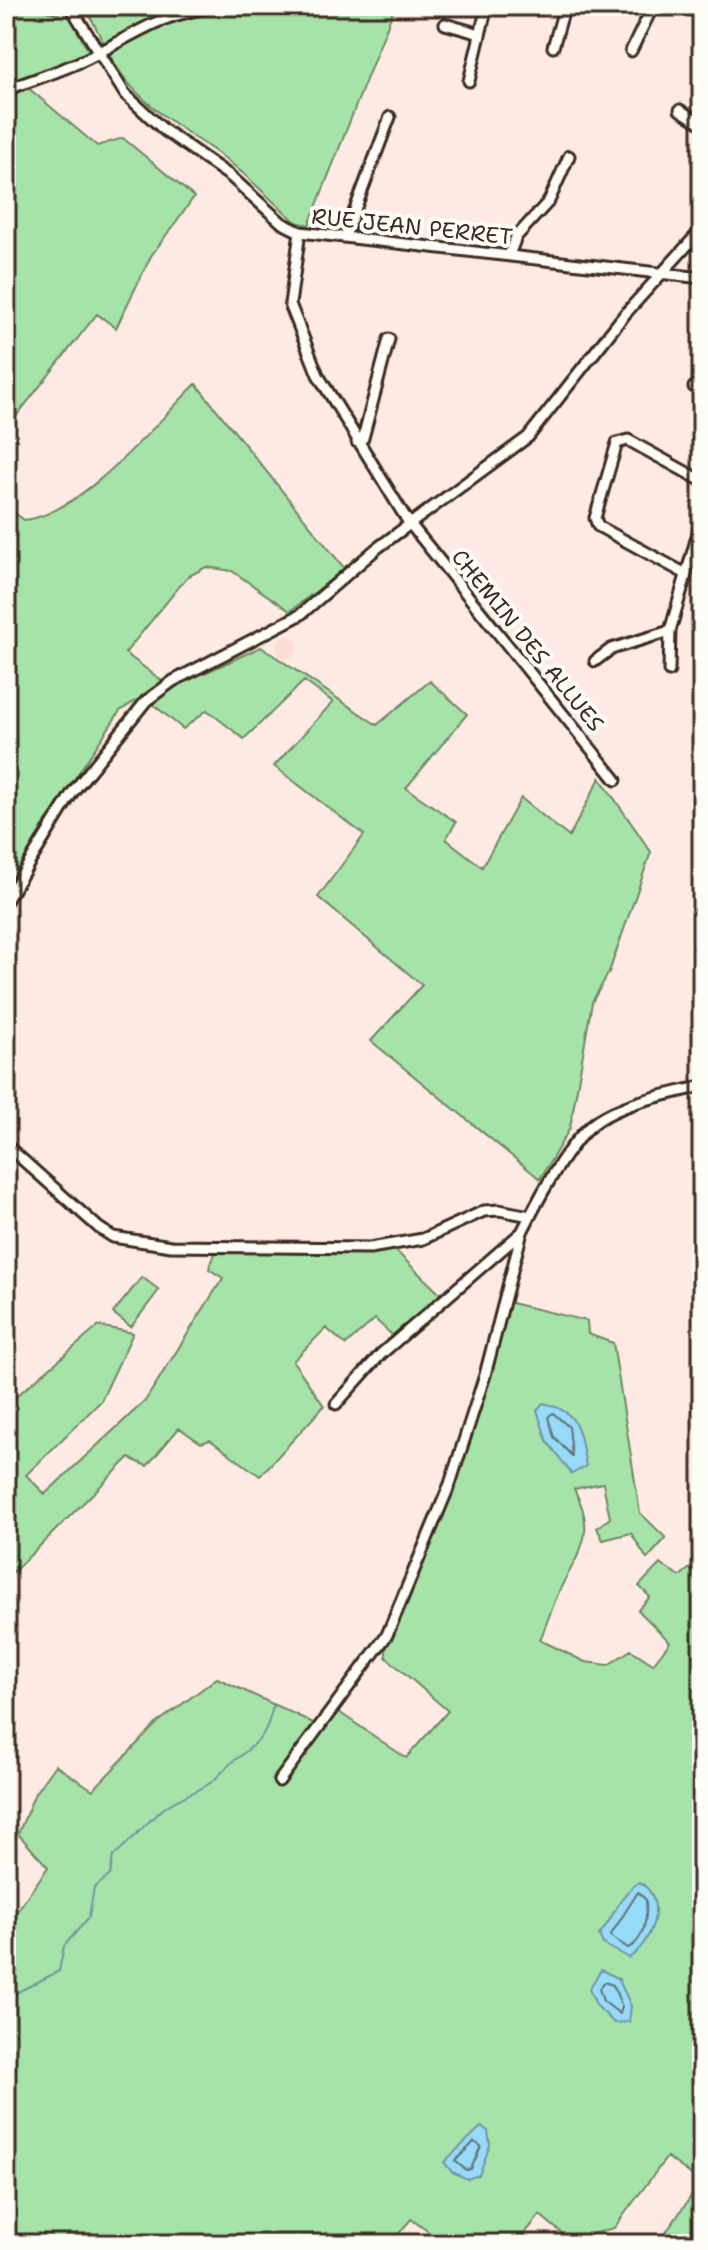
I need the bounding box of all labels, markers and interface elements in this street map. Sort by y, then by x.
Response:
street label: RUE JEAN PERRET [310,202,514,252]
street label: CHEMIN DES ALLUES [445,543,610,737]

